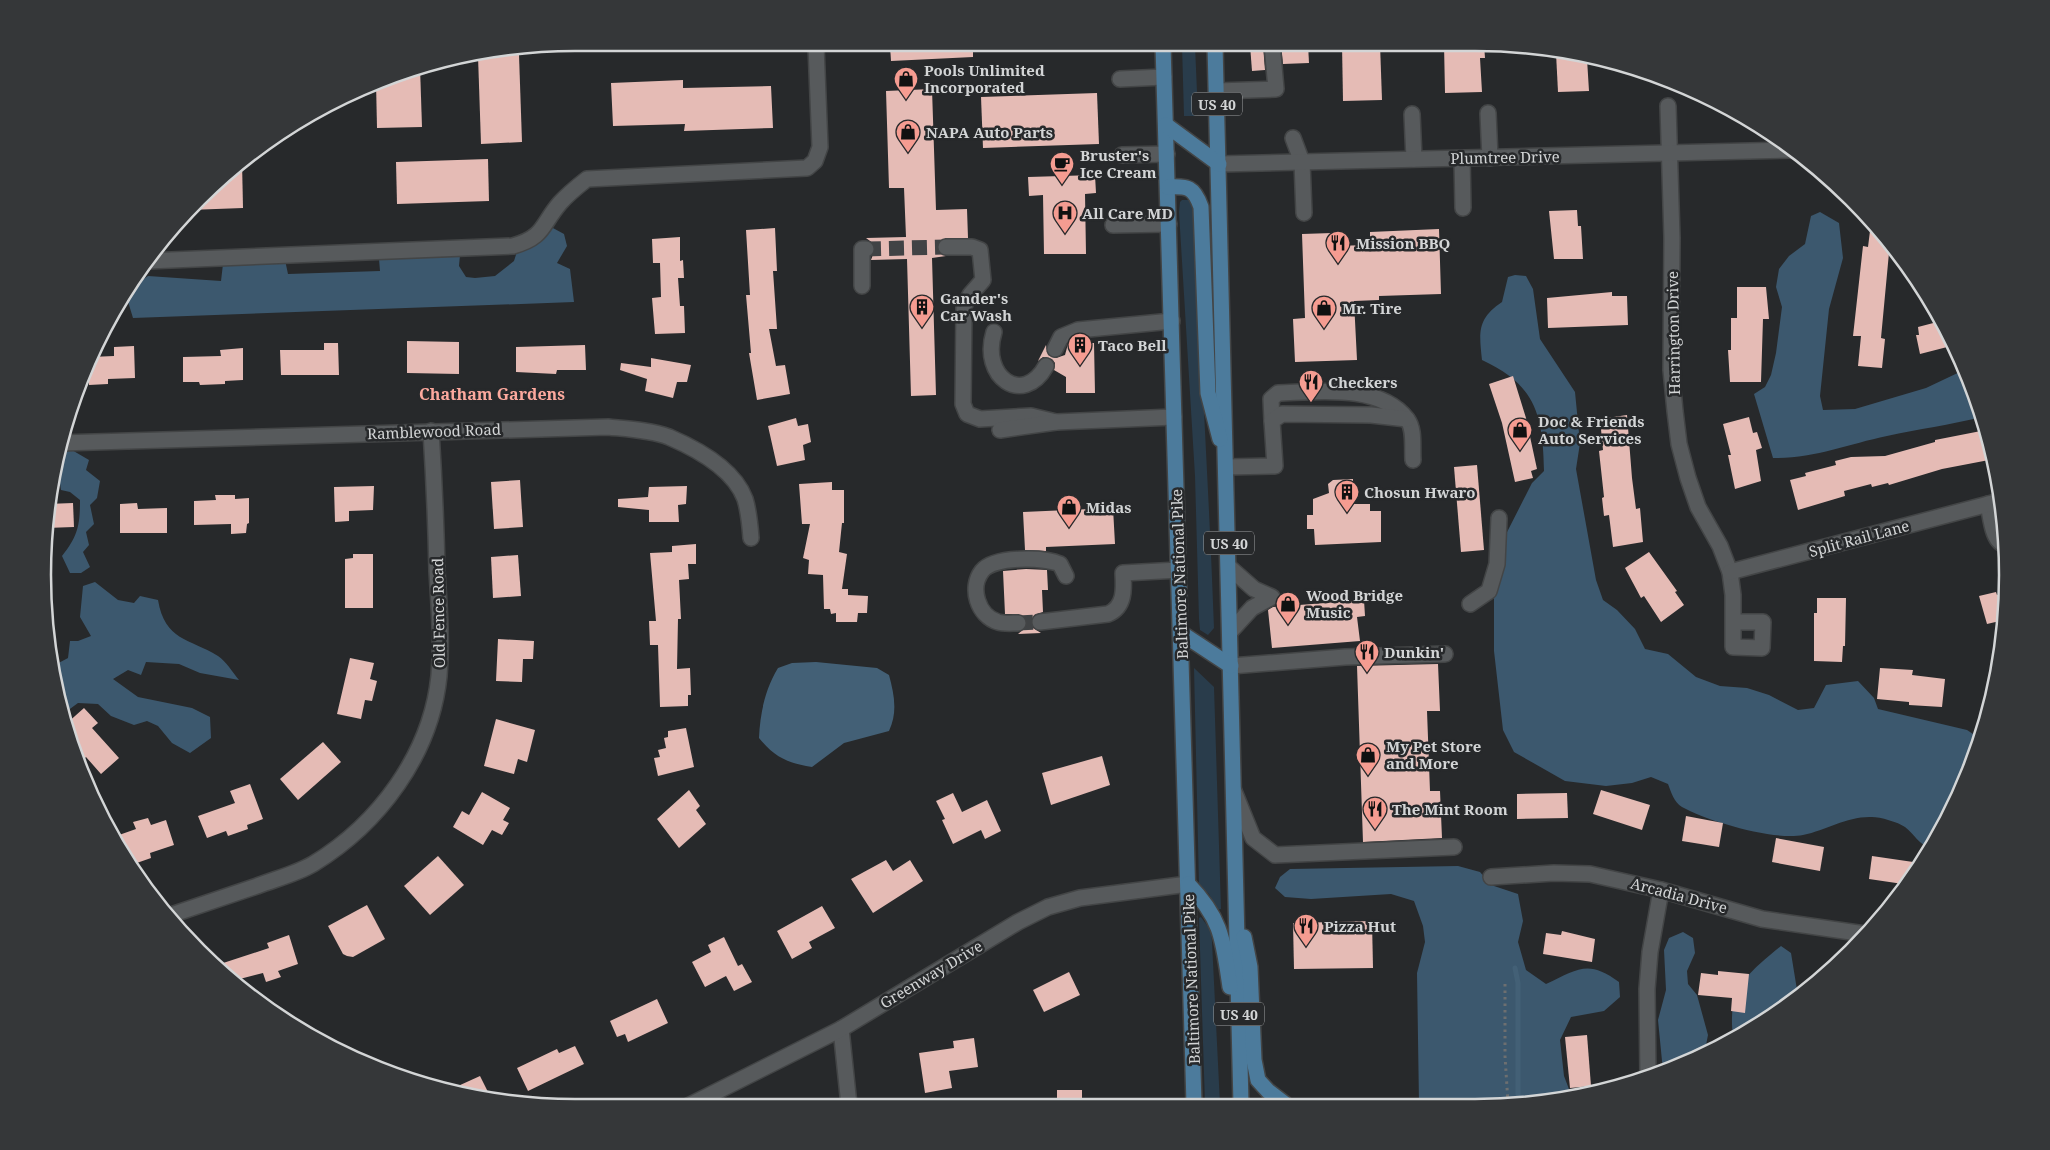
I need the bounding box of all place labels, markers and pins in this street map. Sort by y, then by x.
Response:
place label: Pools Unlimited Incorporated [924,60,1045,97]
shop icon: Pools Unlimited Incorporated [893,66,919,100]
shop icon: NAPA Auto Parts [895,119,921,153]
place label: NAPA Auto Parts [926,122,1053,142]
place label: Bruster's Ice Cream [1080,145,1157,182]
cafe icon: Bruster's Ice Cream [1049,151,1075,185]
hospital icon: All Care MD [1052,200,1078,234]
place label: All Care MD [1082,203,1173,223]
restaurant icon: Mission BBQ [1325,230,1351,264]
place label: Mission BBQ [1356,233,1450,253]
place label: Gander's Car Wash [940,288,1012,325]
building icon: Gander's Car Wash [909,294,935,328]
shop icon: Mr. Tire [1311,295,1337,329]
place label: Mr. Tire [1342,298,1402,318]
building icon: Taco Bell [1067,332,1093,366]
place label: Taco Bell [1098,335,1167,355]
restaurant icon: Checkers [1298,369,1324,403]
place label: Checkers [1328,372,1397,392]
place label: Doc & Friends Auto Services [1538,411,1644,448]
shop icon: Doc & Friends Auto Services [1507,417,1533,451]
building icon: Chosun Hwaro [1334,479,1360,513]
place label: Chosun Hwaro [1364,482,1476,502]
shop icon: Midas [1056,494,1082,528]
place label: Midas [1086,497,1132,517]
place label: Wood Bridge Music [1306,585,1403,622]
shop icon: Wood Bridge Music [1275,591,1301,625]
restaurant icon: Dunkin' [1354,639,1380,673]
place label: Dunkin' [1384,642,1444,662]
place label: My Pet Store and More [1386,736,1481,773]
shop icon: My Pet Store and More [1355,742,1381,776]
restaurant icon: The Mint Room [1362,796,1388,830]
place label: The Mint Room [1392,799,1508,819]
restaurant icon: Pizza Hut [1293,913,1319,947]
place label: Pizza Hut [1324,916,1396,936]

